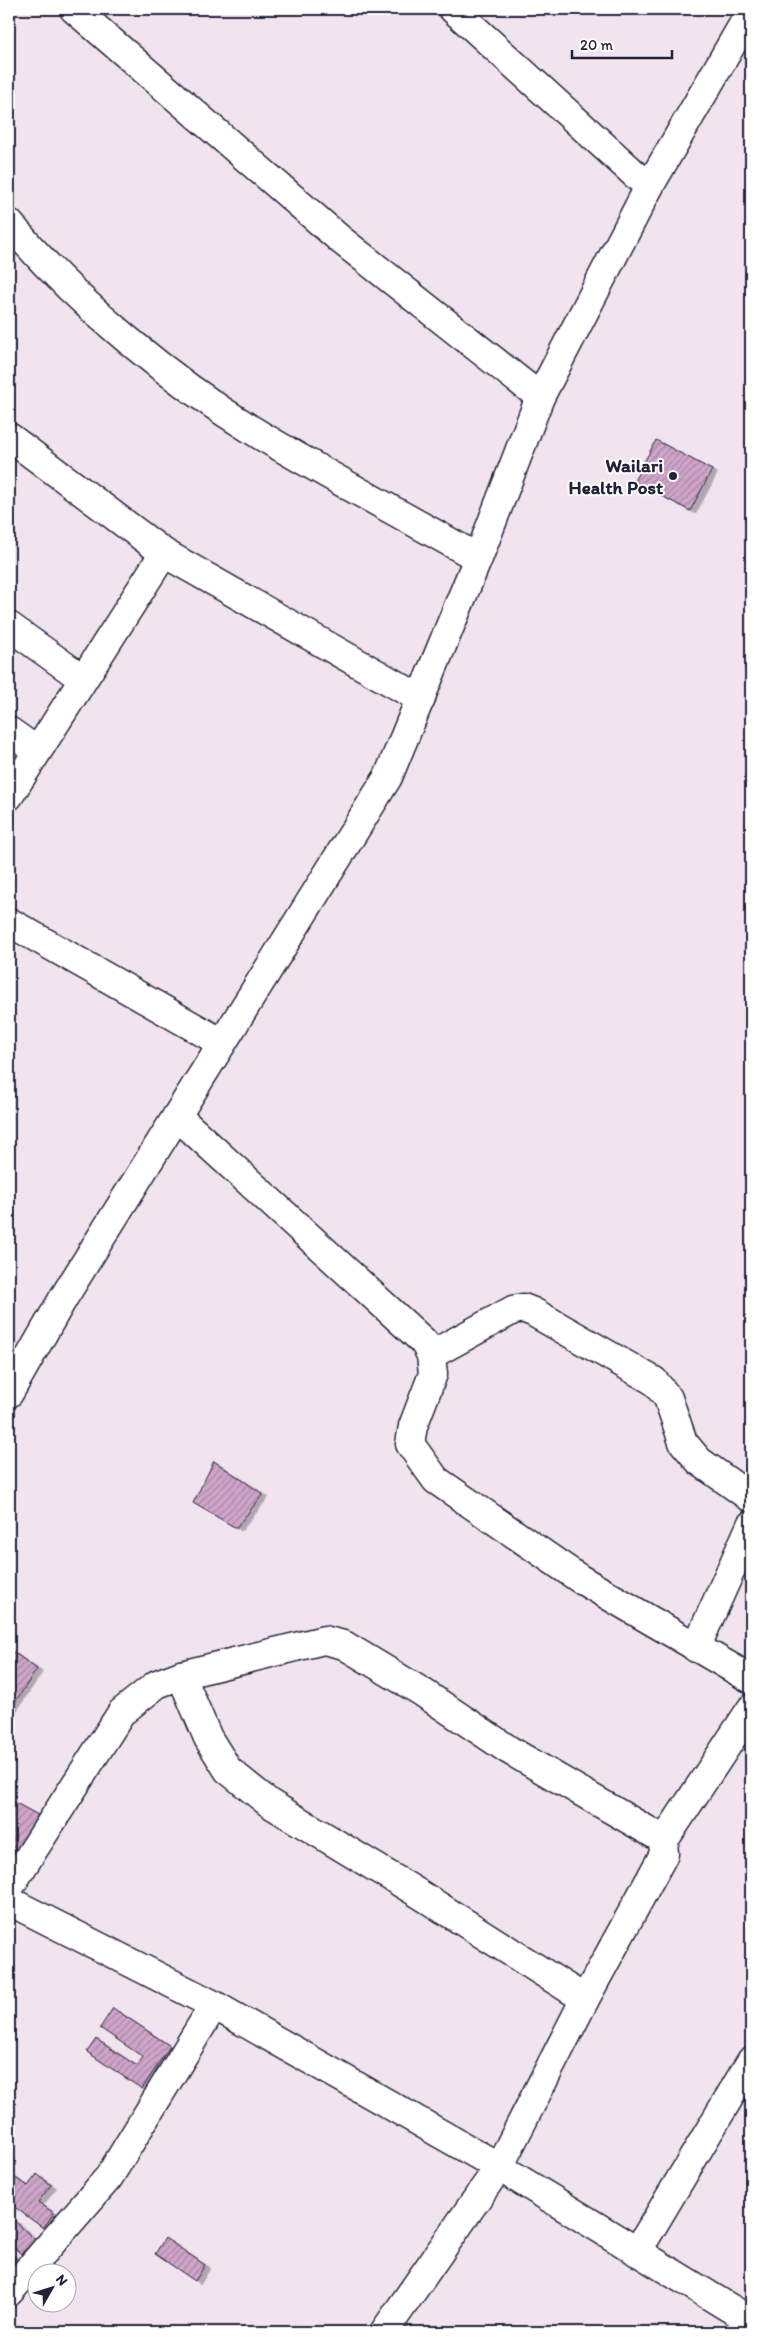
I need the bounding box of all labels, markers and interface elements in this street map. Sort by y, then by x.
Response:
scale bar [572,28,672,60]
text: 20 m [580,36,614,54]
place label: Wailari Health Post [569,454,664,499]
marker: Wailari Health Post [667,470,679,482]
north arrow [28,2264,78,2314]
text: N [52,2271,71,2289]

